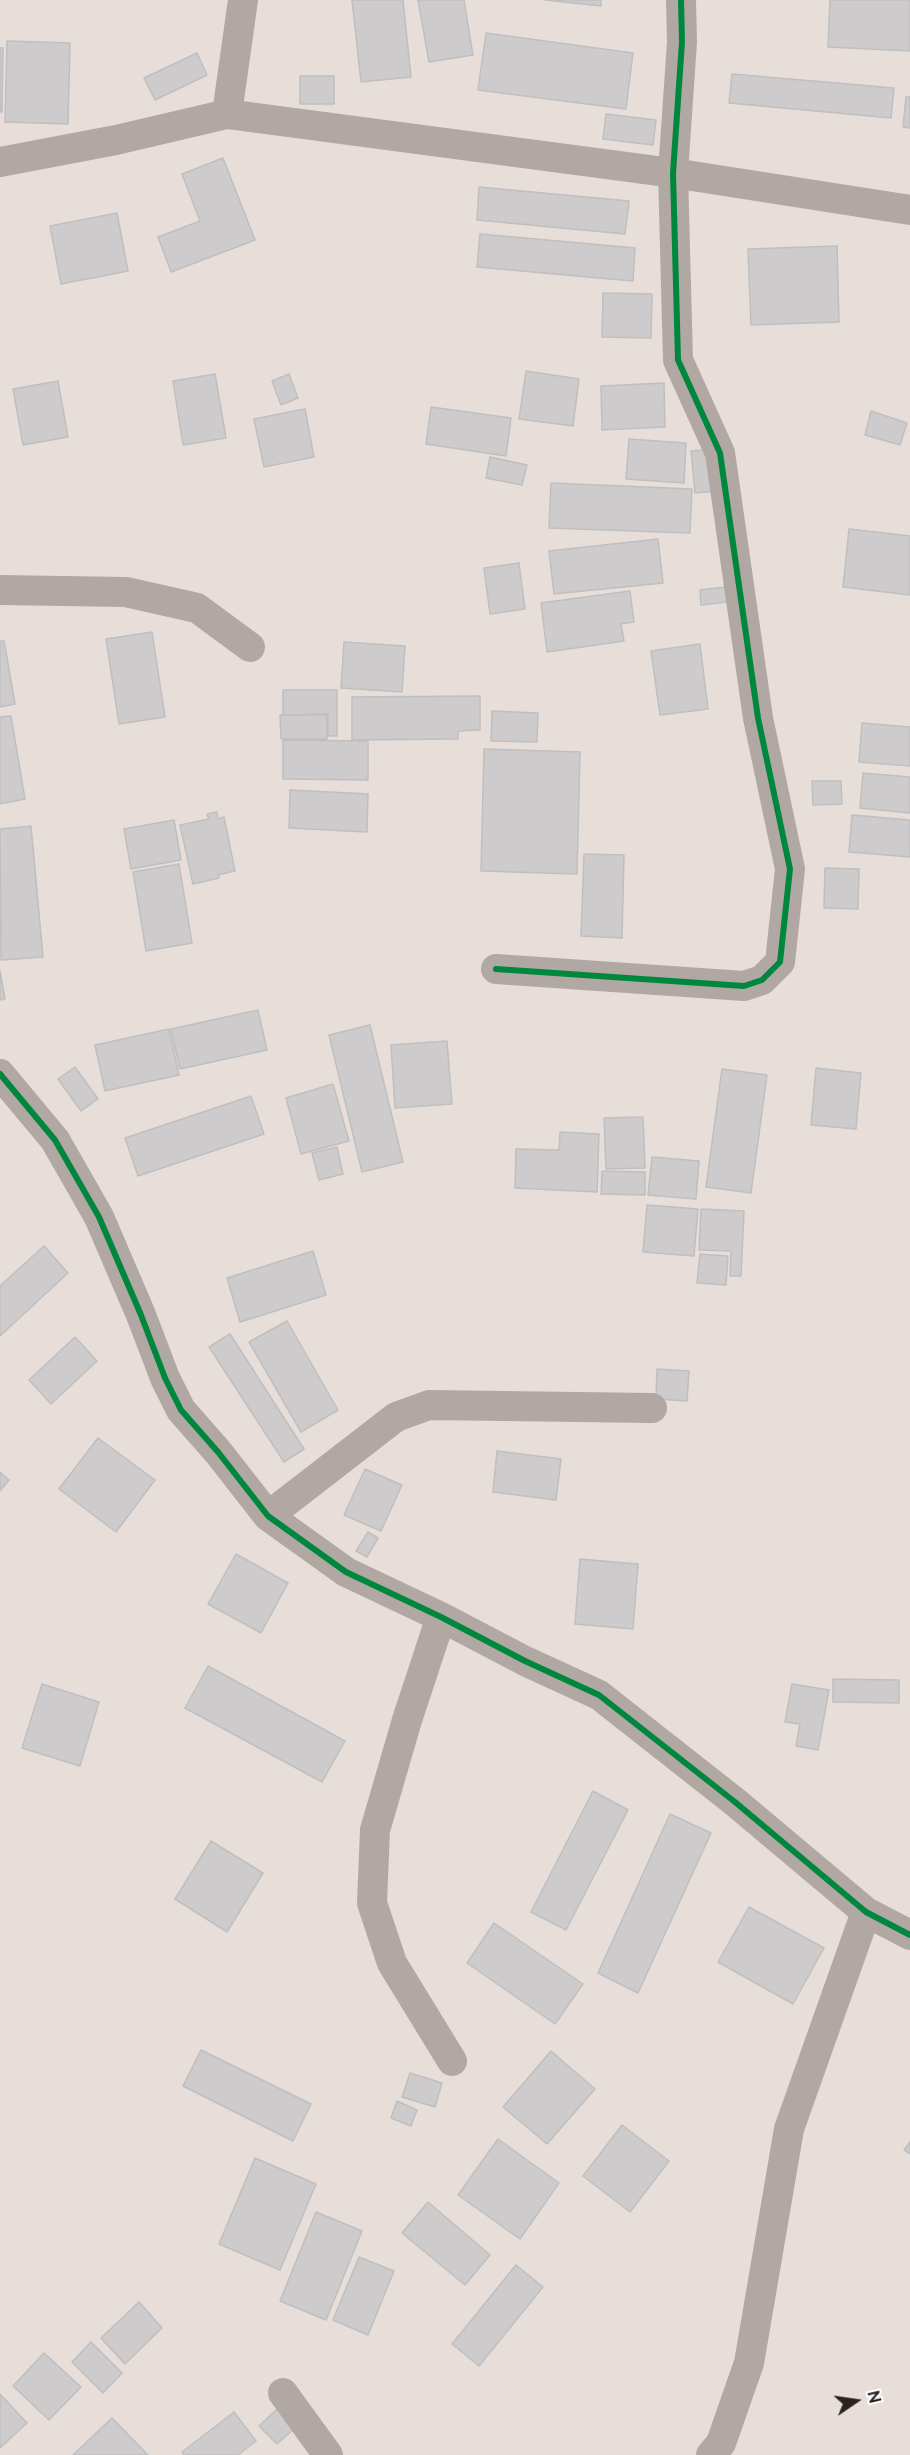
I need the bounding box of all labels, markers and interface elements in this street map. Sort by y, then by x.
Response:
north arrow [826,2371,886,2431]
text: N [863,2389,885,2405]

